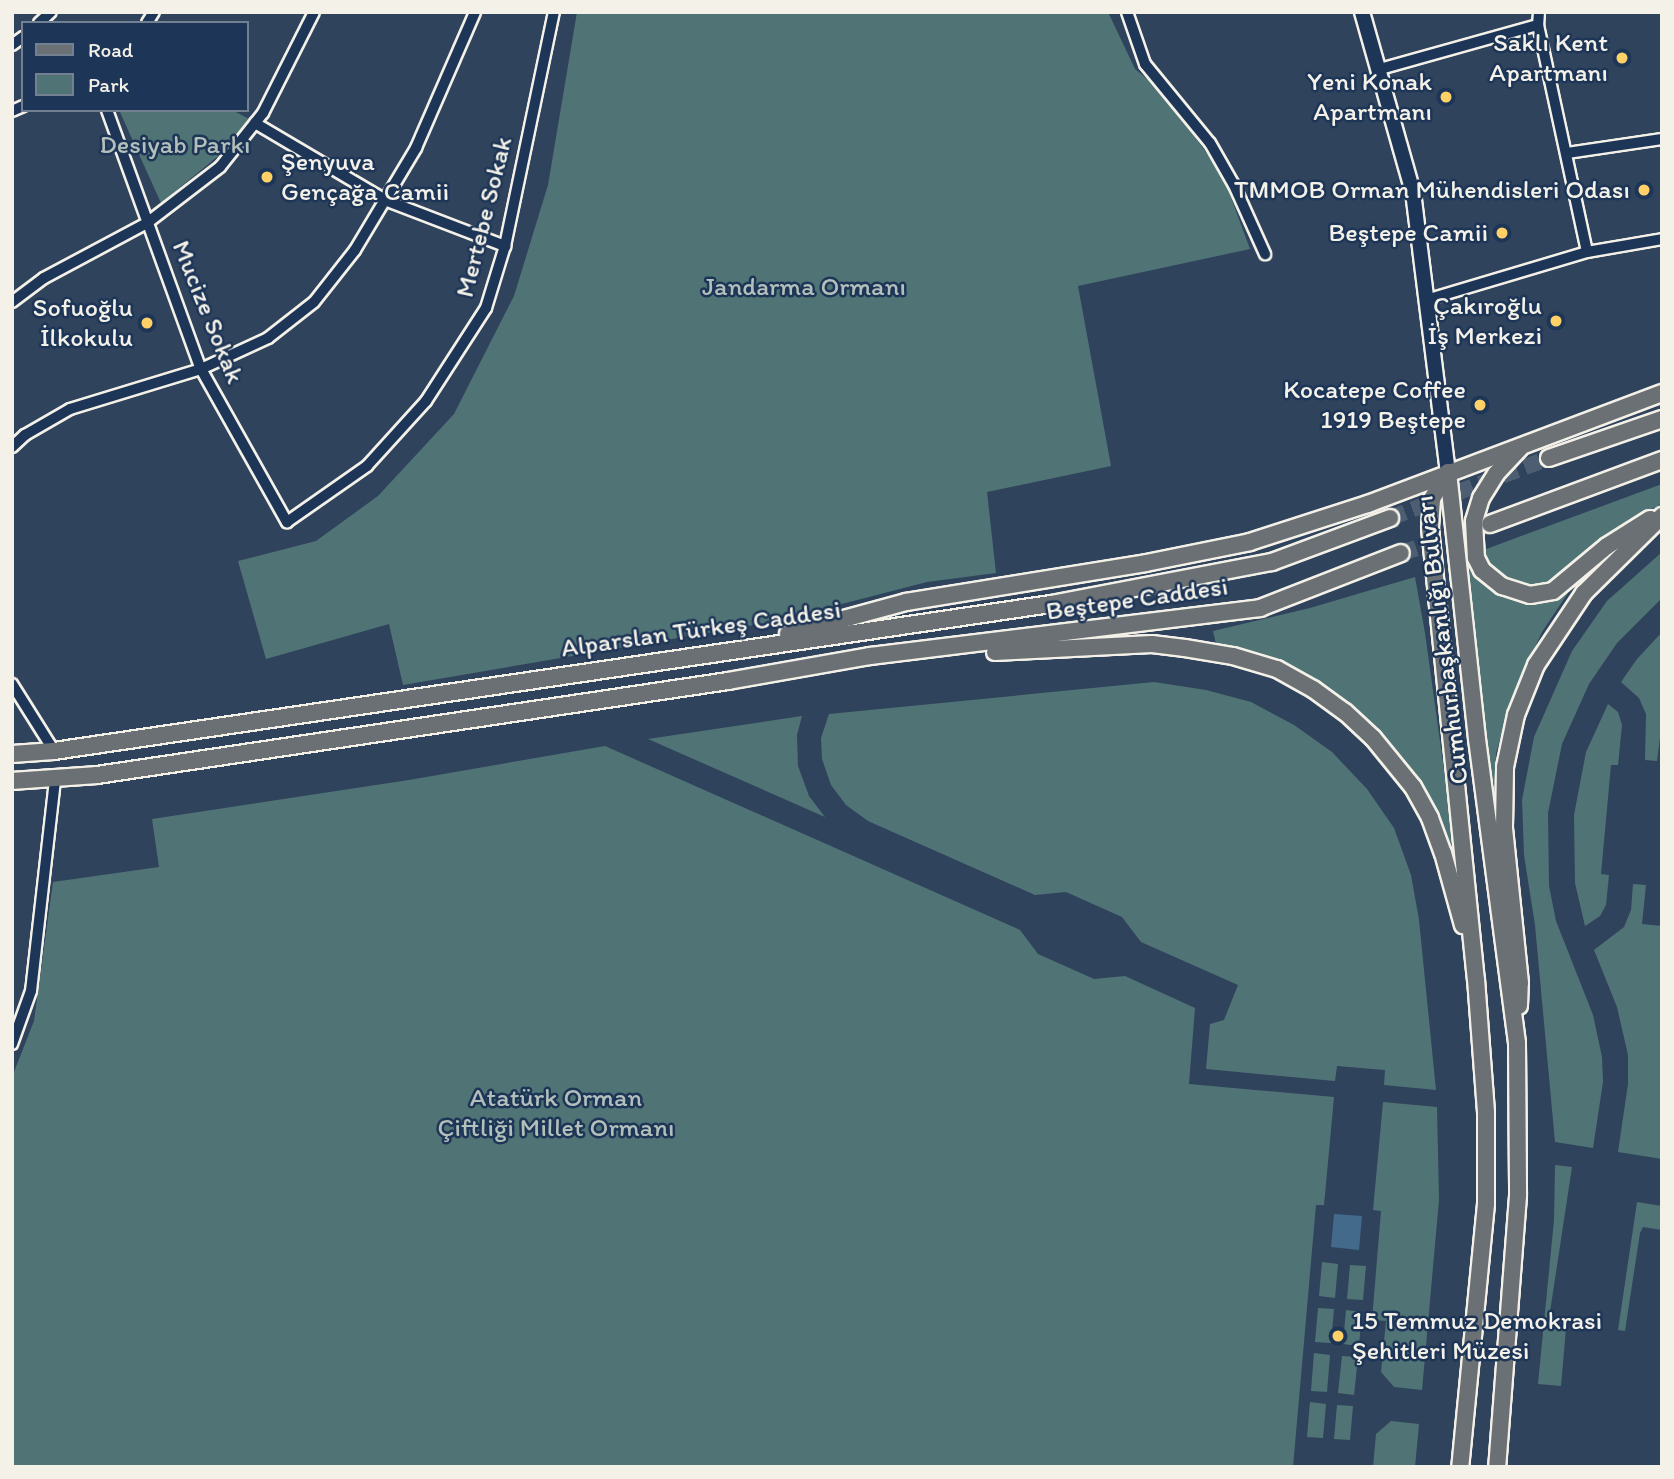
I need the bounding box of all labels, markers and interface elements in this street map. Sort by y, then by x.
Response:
legend [21,21,248,112]
place label: Saklı Kent Apartmanı [1489,27,1608,88]
text: Road [88,37,133,62]
marker: Saklı Kent Apartmanı [1614,50,1630,66]
place label: Yeni Konak Apartmanı [1307,66,1432,128]
text: Park [88,72,129,97]
marker: Yeni Konak Apartmanı [1438,89,1454,105]
park label: Desiyab Parkı [100,129,250,161]
street label: Mertebe Sokak [449,133,519,301]
place label: Şenyuva Gençağa Camii [281,146,449,208]
marker: Şenyuva Gençağa Camii [259,169,275,185]
place label: TMMOB Orman Mühendisleri Odası [1234,174,1630,206]
marker: TMMOB Orman Mühendisleri Odası [1636,182,1652,198]
place label: Beştepe Camii [1329,217,1488,249]
marker: Beştepe Camii [1494,225,1510,241]
street label: Mucize Sokak [165,236,251,388]
park label: Jandarma Ormanı [702,271,906,303]
place label: Çakıroğlu İş Merkezi [1427,290,1542,352]
place label: Sofuoğlu İlkokulu [33,292,133,354]
marker: Çakıroğlu İş Merkezi [1548,313,1564,329]
marker: Sofuoğlu İlkokulu [139,315,155,331]
place label: Kocatepe Coffee 1919 Beştepe [1283,374,1466,436]
marker: Kocatepe Coffee 1919 Beştepe [1472,397,1488,413]
street label: Cumhurbaşkanlığı Bulvarı [1409,494,1475,786]
street label: Beştepe Caddesi [1044,571,1230,627]
street label: Alparslan Türkeş Caddesi [559,594,843,664]
park label: Atatürk Orman Çiftliği Millet Ormanı [437,1082,675,1144]
place label: 15 Temmuz Demokrasi Şehitleri Müzesi [1352,1305,1603,1366]
marker: 15 Temmuz Demokrasi Şehitleri Müzesi [1330,1328,1346,1344]

